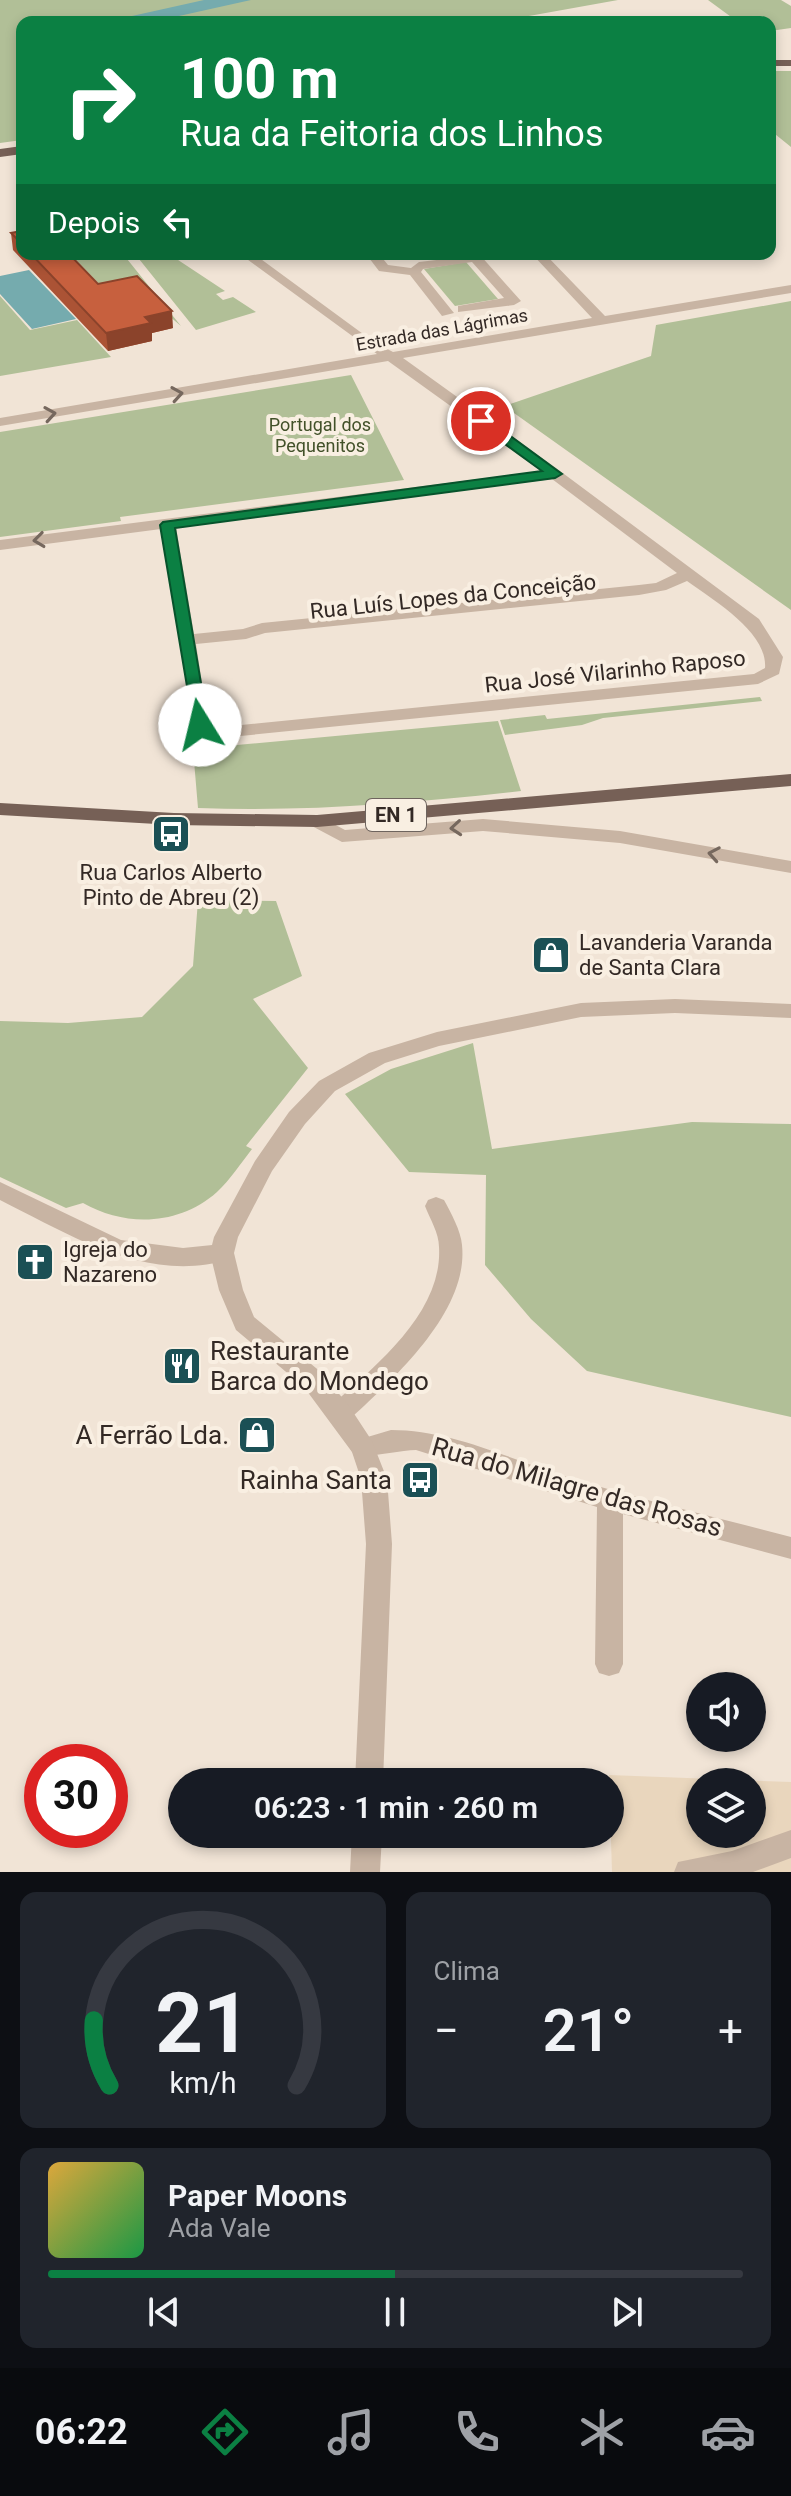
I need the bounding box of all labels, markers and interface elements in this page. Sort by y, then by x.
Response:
text: 100 m [180,46,339,112]
icon: right [48,48,152,152]
text: Rua da Feitoria dos Linhos [180,113,603,155]
icon: left [156,200,200,244]
text: Depois [48,205,140,240]
street label: Estrada das Lágrimas [354,304,529,355]
one-way arrow [170,386,184,403]
pin [447,387,515,455]
icon: arrive [459,399,503,443]
one-way arrow [43,406,57,423]
park label: Portugal dos Pequenitos [269,414,371,456]
one-way arrow [32,532,45,549]
street label: Rua Luís Lopes da Conceição [309,569,597,624]
street label: Rua José Vilarinho Raposo [483,645,747,698]
position arrow [158,683,242,767]
road number: EN 1 [366,799,426,831]
bus stop icon: Rua Carlos Alberto Pinto de Abreu (2) [150,813,192,855]
one-way arrow [449,819,462,836]
one-way arrow [707,846,721,863]
place label: Rua Carlos Alberto Pinto de Abreu (2) [80,860,262,911]
place label: Lavanderia Varanda de Santa Clara [579,930,773,980]
shop icon: Lavanderia Varanda de Santa Clara [530,934,572,976]
place label: Igreja do Nazareno [63,1237,157,1287]
church icon: Igreja do Nazareno [14,1241,56,1283]
place label: Restaurante Barca do Mondego [210,1336,429,1396]
restaurant icon: Restaurante Barca do Mondego [161,1345,203,1387]
shop icon: A Ferrão Lda. [236,1414,278,1456]
place label: A Ferrão Lda. [76,1420,229,1450]
street label: Rua do Milagre das Rosas [429,1431,725,1543]
bus stop icon: Rainha Santa [399,1459,441,1501]
place label: Rainha Santa [240,1465,392,1495]
map controls [686,1672,766,1848]
button: sound [686,1672,766,1752]
speed limit sign: 30 [24,1744,128,1848]
button: layers [686,1768,766,1848]
text: 06:23 · 1 min · 260 m [254,1790,538,1825]
text: Clima [434,1956,500,1986]
text: 21 [155,1975,250,2072]
text: 21° [542,1995,634,2066]
text: − [434,2005,459,2057]
text: + [718,2005,743,2057]
text: km/h [169,2066,236,2100]
text: Paper Moons [168,2178,347,2213]
text: Ada Vale [168,2213,270,2243]
icon: previous [142,2290,186,2334]
icon: pause [373,2290,417,2334]
icon: next [605,2290,649,2334]
icon: directions [197,2404,253,2460]
icon: music [323,2404,379,2460]
icon: phone [449,2404,505,2460]
icon: climate [574,2404,630,2460]
icon: car [700,2404,756,2460]
text: 06:22 [35,2411,128,2453]

